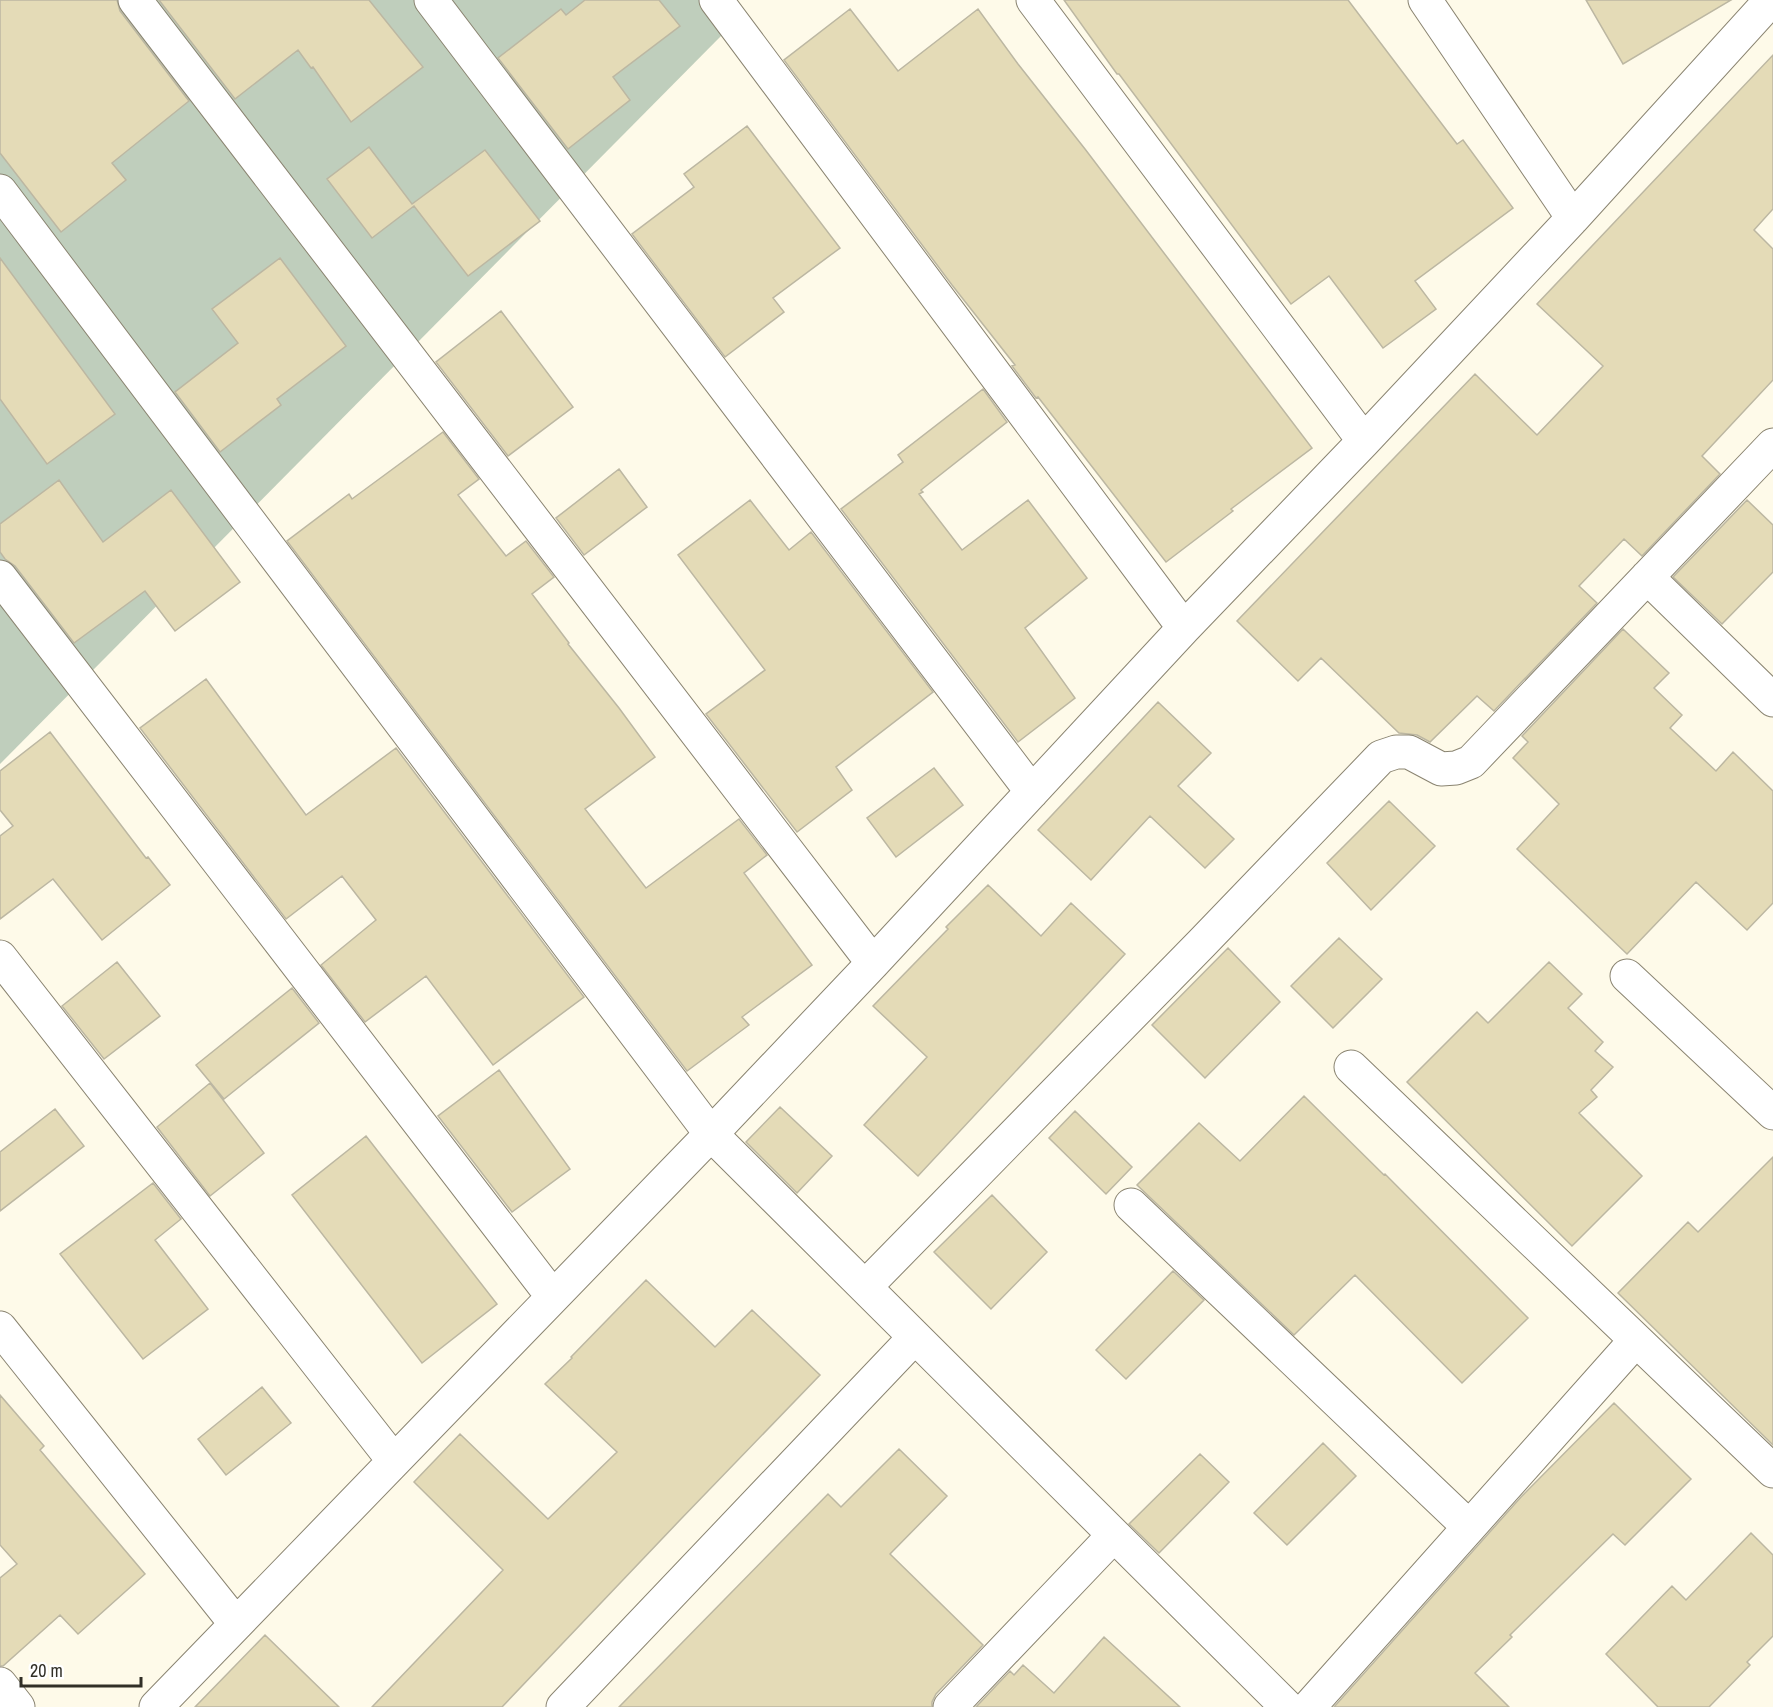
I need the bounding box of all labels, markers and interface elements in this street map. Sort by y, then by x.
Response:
scale bar [21,1650,141,1688]
text: 20 m [30,1658,63,1683]

